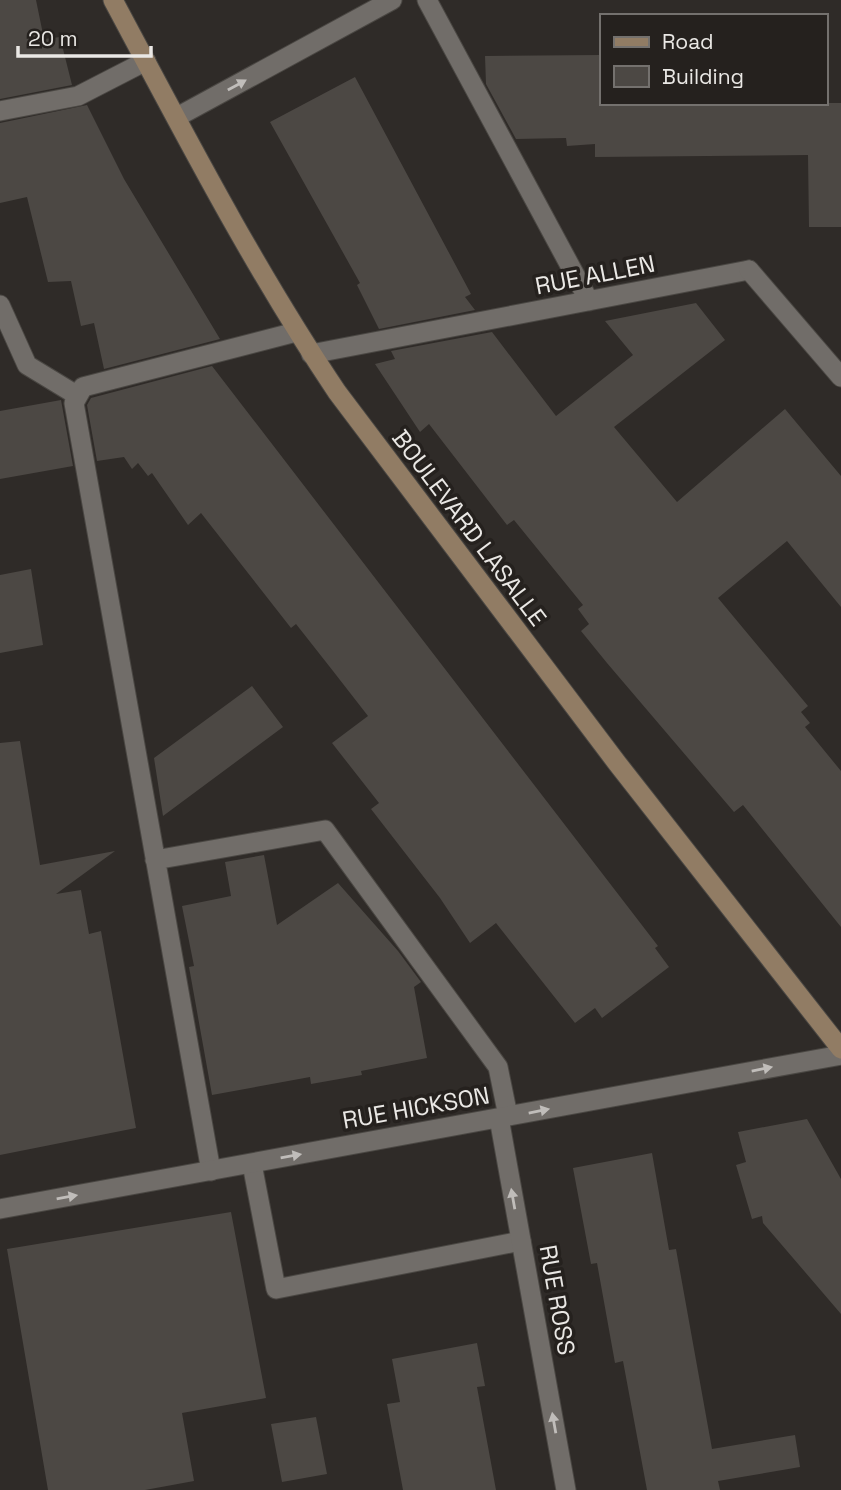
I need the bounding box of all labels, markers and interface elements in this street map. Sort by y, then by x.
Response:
scale bar [18,14,150,58]
legend [600,14,827,105]
text: 20 m [28,25,78,52]
text: Road [662,28,714,55]
text: Building [662,63,744,90]
one-way arrow [227,79,247,91]
street label: RUE ALLEN [532,248,657,301]
street label: BOULEVARD LASALLE [385,423,553,632]
one-way arrow [751,1063,773,1074]
street label: RUE HICKSON [340,1079,492,1136]
one-way arrow [528,1105,550,1116]
one-way arrow [280,1151,302,1162]
one-way arrow [508,1188,519,1210]
one-way arrow [56,1191,78,1202]
street label: RUE ROSS [533,1242,582,1357]
one-way arrow [548,1412,559,1434]

